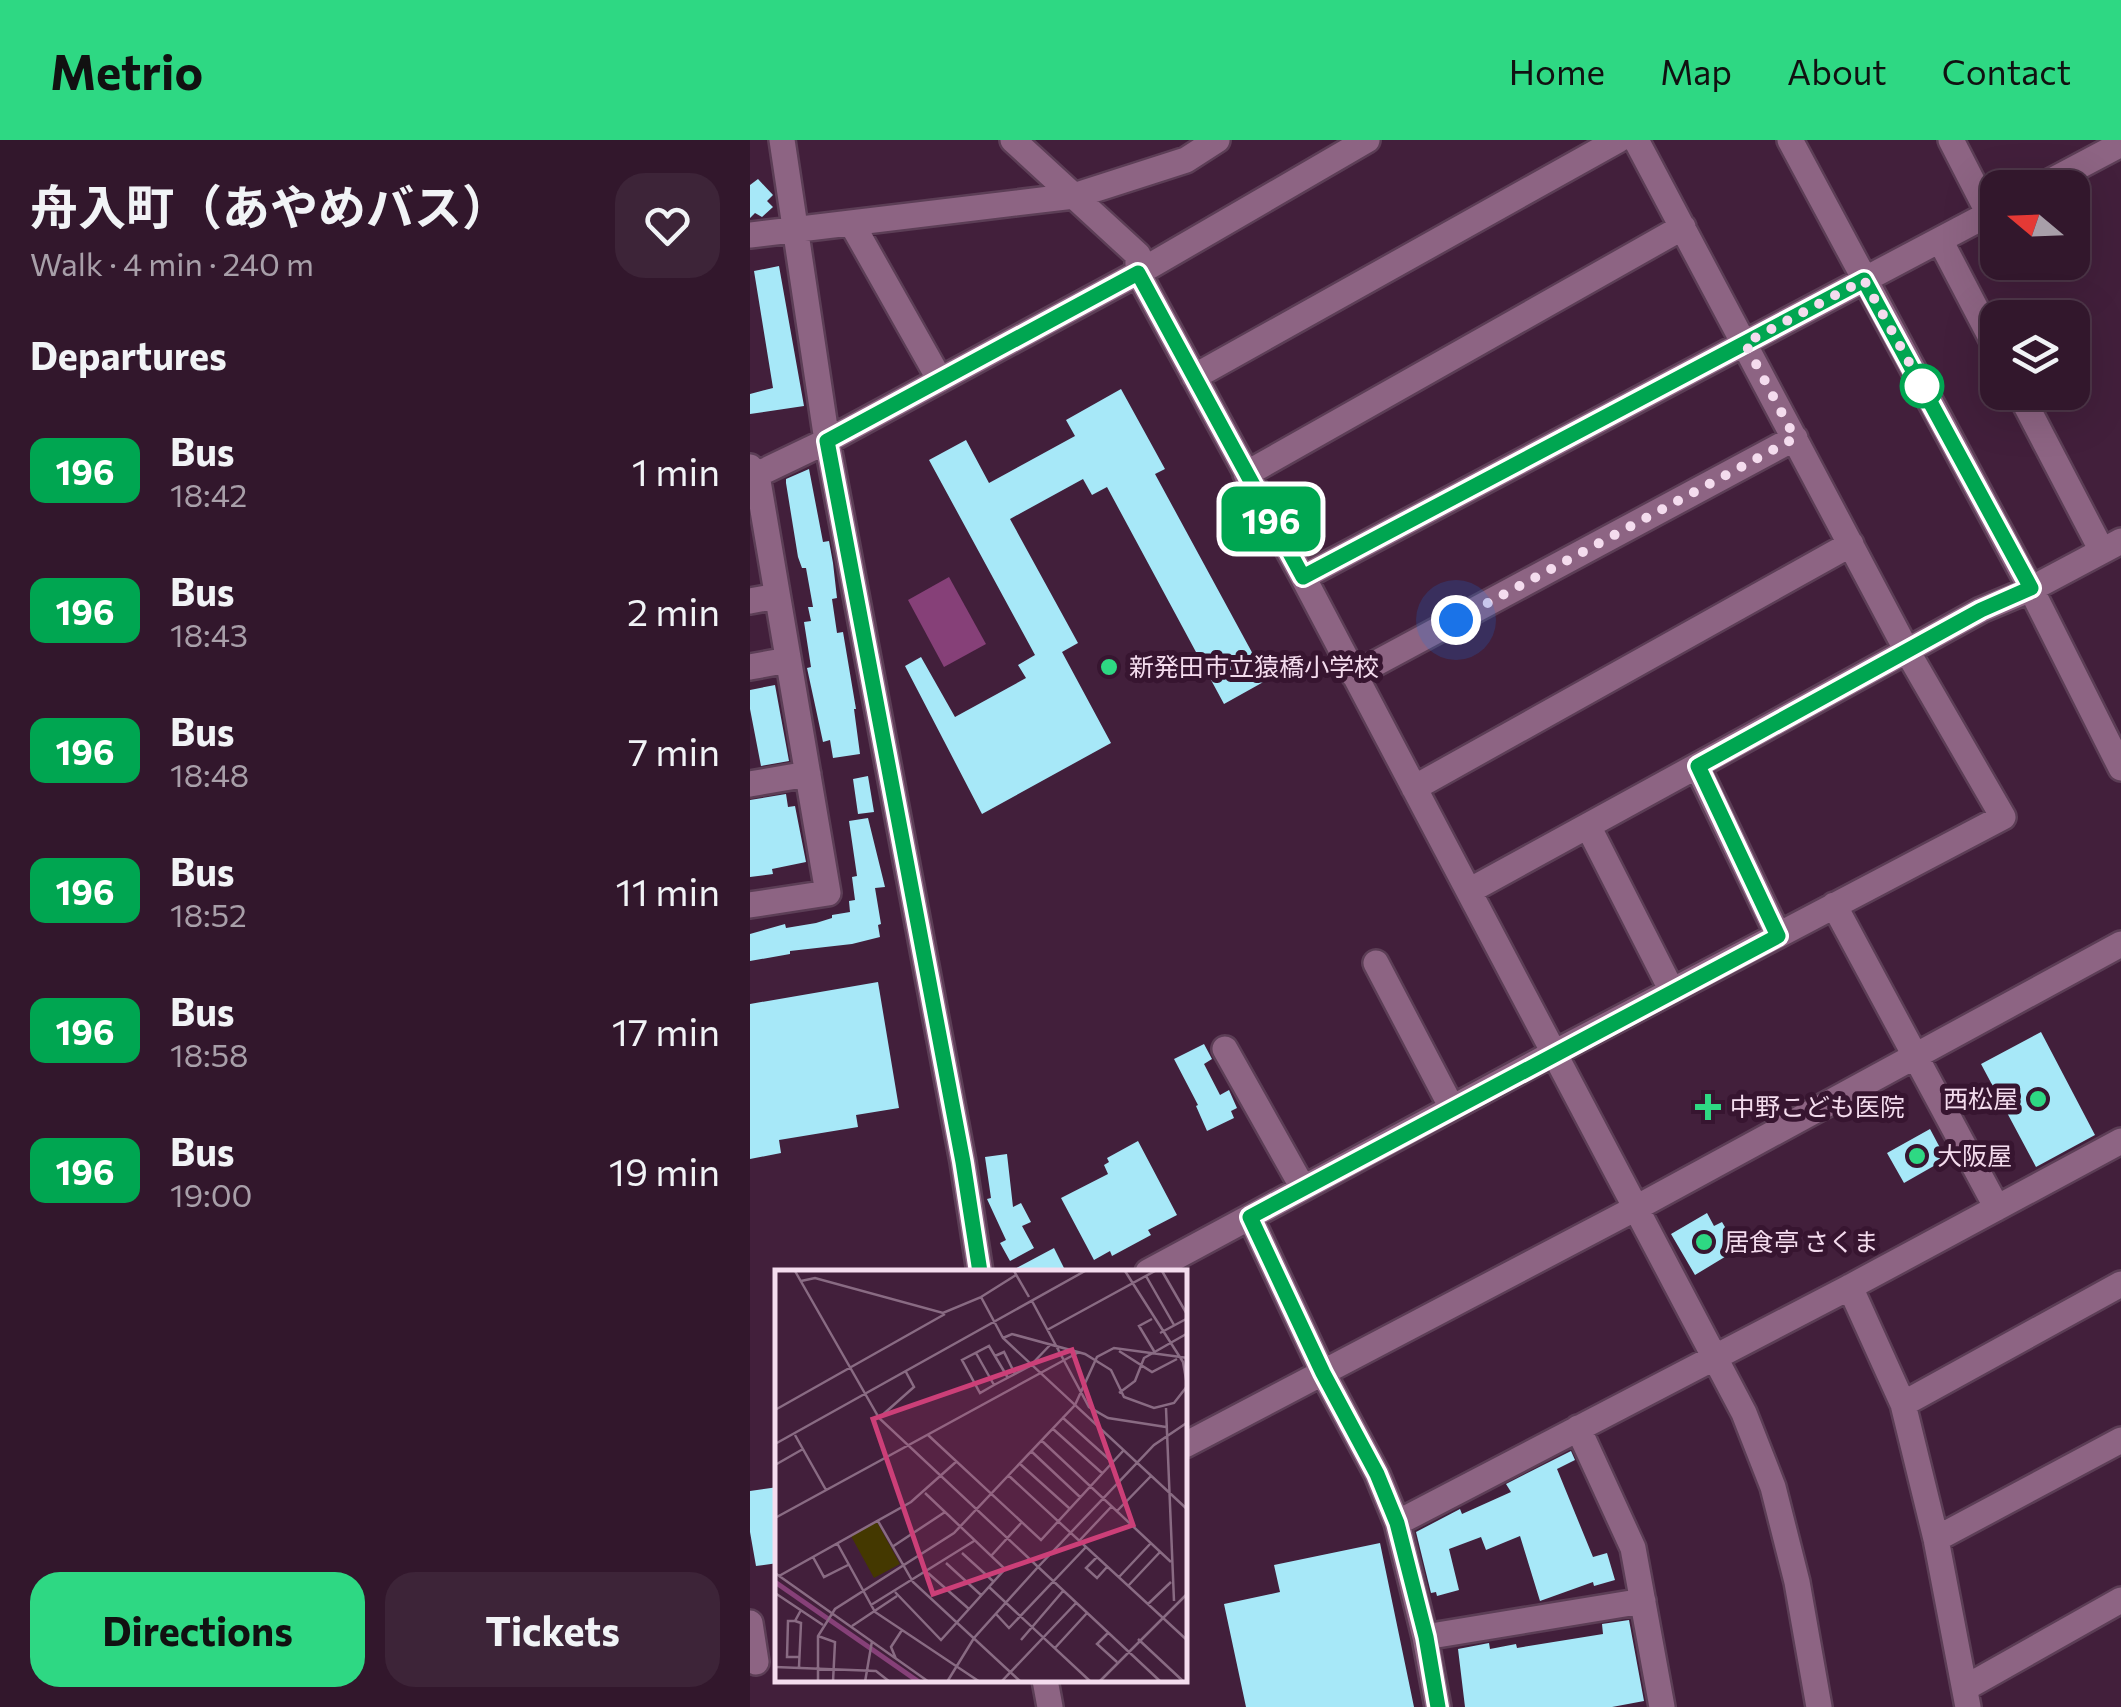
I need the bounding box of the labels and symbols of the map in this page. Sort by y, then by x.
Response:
north arrow [1980,170,2090,280]
unlabelled marker [1901,365,1943,407]
line badge: 196 [1214,486,1328,552]
your location [1431,595,1481,645]
place label: 新発田市立猿橋小学校 [1129,651,1379,681]
marker: 新発田市立猿橋小学校 [1098,656,1120,678]
place label: 西松屋 [1943,1083,2018,1113]
marker: 西松屋 [2027,1088,2049,1110]
place label: 中野こども医院 [1730,1091,1905,1121]
marker: 中野こども医院 [1695,1094,1721,1120]
place label: 大阪屋 [1937,1140,2012,1170]
marker: 大阪屋 [1906,1145,1928,1167]
place label: 居食亭 さくま [1724,1226,1879,1256]
marker: 居食亭 さくま [1693,1231,1715,1253]
inset map [775,1270,1188,1682]

